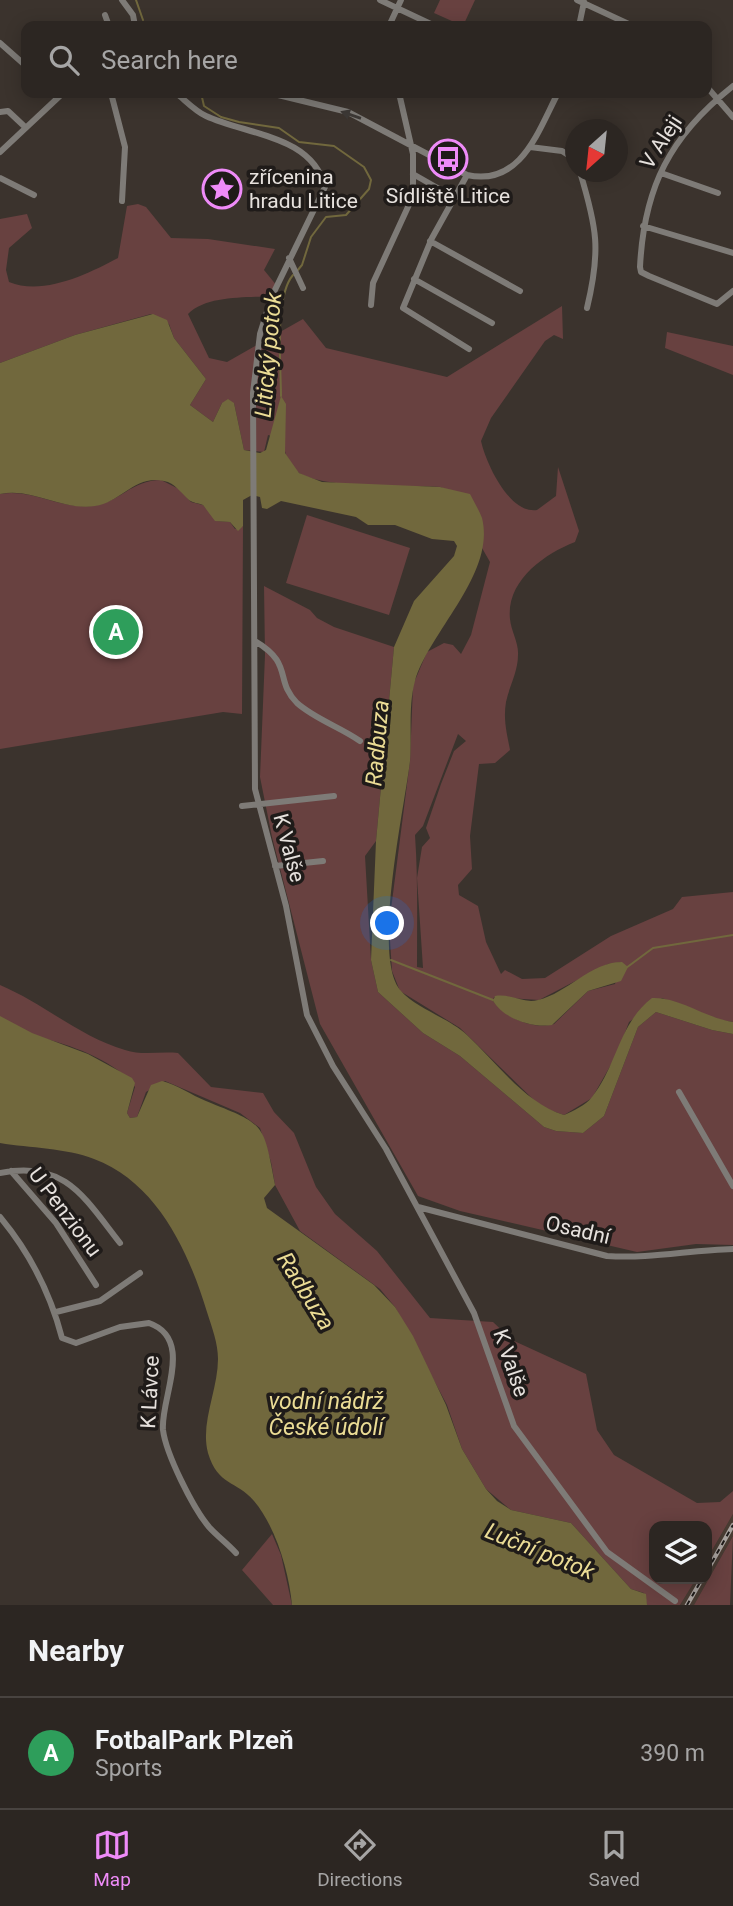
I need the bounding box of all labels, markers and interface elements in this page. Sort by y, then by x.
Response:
search box [21,21,712,98]
icon: search [45,41,83,79]
text: Search here [101,45,238,75]
one-way arrow [341,109,362,120]
street label: V Aleji [635,111,687,173]
north arrow [565,119,628,182]
bus stop icon: Sídliště Litice [427,138,469,180]
place label: zřícenina hradu Litice [249,165,358,213]
place icon: zřícenina hradu Litice [201,168,243,210]
place label: Sídliště Litice [386,184,510,208]
water label: Litický potok [250,291,287,419]
pin: A [93,606,139,658]
water label: Radbuza [360,699,395,787]
street label: K Valše [268,811,310,885]
your location [370,906,404,940]
street label: U Penzionu [24,1163,106,1261]
street label: Osadní [543,1211,613,1249]
water label: Radbuza [271,1247,340,1335]
street label: K Valše [488,1326,534,1400]
street label: K Lávce [136,1355,164,1429]
water label: vodní nádrž České údolí [268,1388,387,1441]
water label: Luční potok [481,1517,599,1586]
map controls [649,1521,712,1584]
button: layers [649,1521,712,1584]
text: Nearby [28,1633,124,1668]
text: FotbalPark Plzeň [95,1725,294,1755]
text: A [43,1740,59,1767]
text: 390 m [640,1740,705,1767]
text: Sports [95,1755,162,1782]
tab: Map [93,1826,131,1891]
tab: Directions [317,1826,402,1891]
tab: Saved [589,1826,640,1891]

